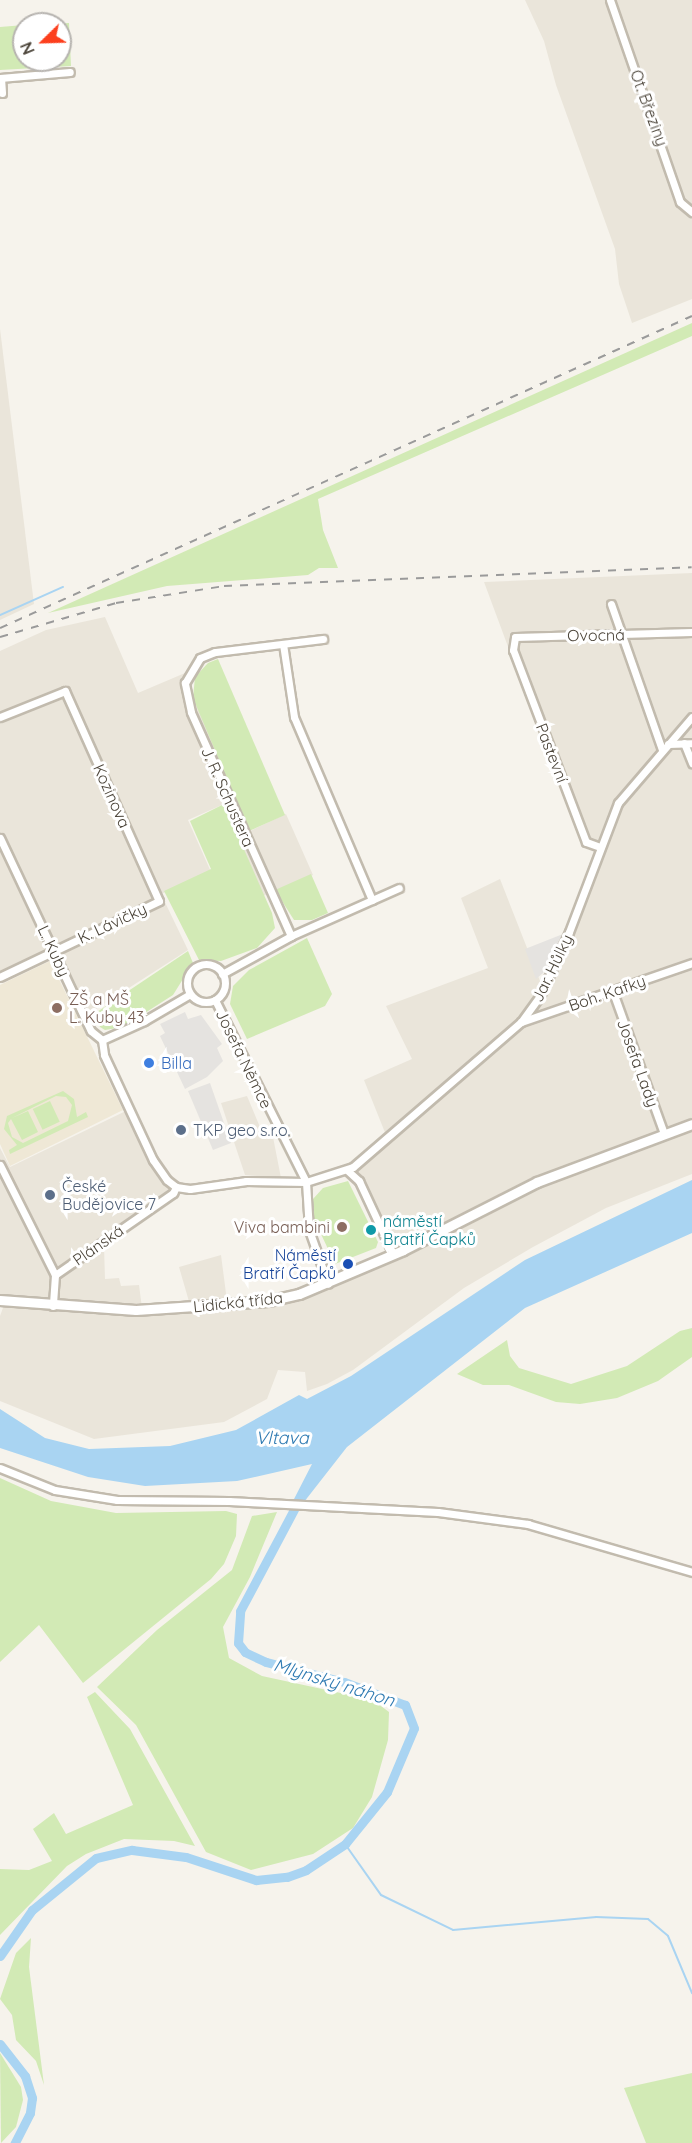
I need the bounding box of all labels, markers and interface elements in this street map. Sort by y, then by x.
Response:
north arrow [12,12,72,72]
text: N [16,39,39,58]
street label: Ot. Březiny [626,67,672,149]
street label: Ovocná [567,625,625,645]
street label: Pastevní [532,721,572,785]
street label: J. R. Schustera [197,744,259,850]
street label: Kozinova [89,761,135,831]
street label: K. Lávičky [74,899,150,947]
street label: L. Kuby [34,922,74,980]
street label: Jar. Hůlky [527,931,577,1005]
street label: Boh. Kafky [566,971,648,1015]
place label: ZŠ a MŠ L. Kuby 43 [69,989,144,1027]
marker: ZŠ a MŠ L. Kuby 43 [50,1001,64,1015]
street label: Josefa Němce [212,1006,276,1112]
street label: Josefa Lady [613,1016,663,1110]
place label: Billa [161,1053,192,1073]
marker: Billa [142,1056,156,1070]
place label: TKP geo s.r.o. [193,1120,290,1140]
marker: TKP geo s.r.o. [174,1123,188,1137]
place label: České Budějovice 7 [62,1176,156,1214]
marker: České Budějovice 7 [43,1188,57,1202]
place label: náměstí Bratří Čapků [383,1211,476,1249]
place label: Viva bambini [234,1217,330,1237]
marker: Viva bambini [335,1220,349,1234]
street label: Plánská [69,1221,127,1269]
marker: náměstí Bratří Čapků [364,1223,378,1237]
place label: Náměstí Bratří Čapků [243,1245,336,1283]
marker: Náměstí Bratří Čapků [341,1257,355,1271]
street label: Lidická třída [192,1288,284,1316]
water label: Vltava [255,1427,309,1449]
water label: Mlýnský náhon [271,1654,397,1712]

